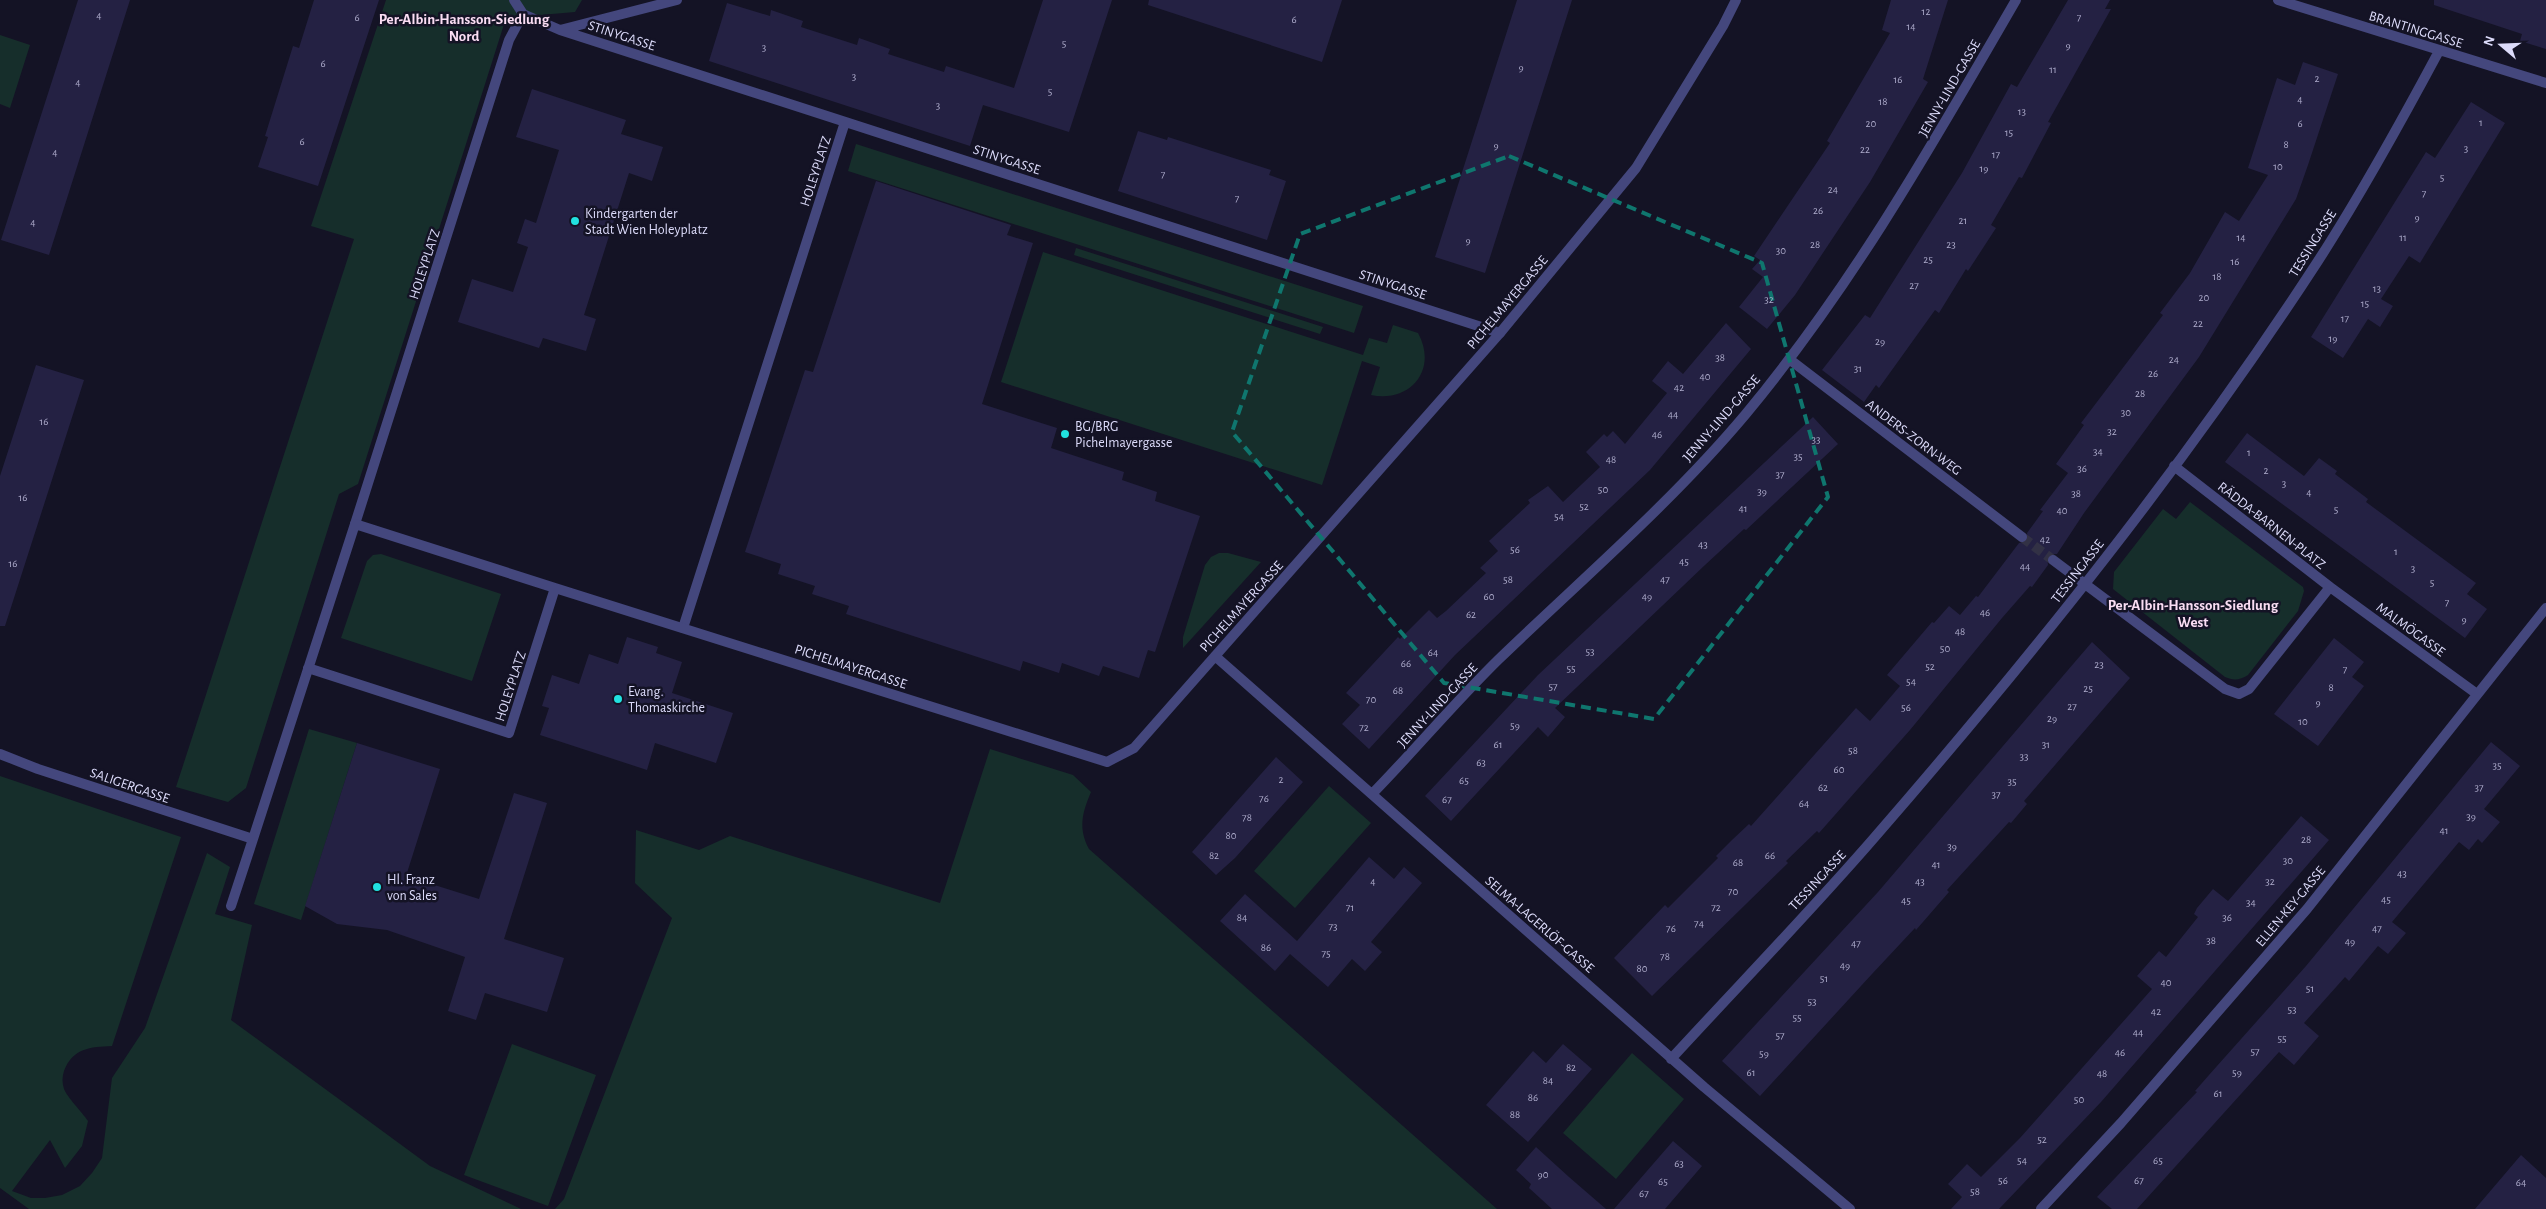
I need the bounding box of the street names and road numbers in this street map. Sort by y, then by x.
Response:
street label: BRANTINGGASSE [2367,9,2465,51]
street label: STINYGASSE [586,18,657,53]
street label: JENNY-LIND-GASSE [1916,37,1983,139]
street label: HOLEYPLATZ [798,134,834,208]
street label: STINYGASSE [971,142,1042,177]
street label: TESSINGASSE [2287,207,2339,280]
street label: HOLEYPLATZ [407,227,443,301]
street label: PICHELMAYERGASSE [1465,253,1551,352]
street label: STINYGASSE [1357,267,1428,302]
street label: JENNY-LIND-GASSE [1681,373,1763,465]
street label: ANDERS-ZORN-WEG [1863,397,1964,478]
street label: RÄDDA-BARNEN-PLATZ [2215,478,2329,572]
street label: TESSINGASSE [2049,537,2107,606]
street label: PICHELMAYERGASSE [1197,558,1286,655]
street label: MALMÖGASSE [2373,598,2449,660]
street label: PICHELMAYERGASSE [793,642,909,692]
street label: HOLEYPLATZ [493,649,529,723]
street label: JENNY-LIND-GASSE [1395,661,1480,751]
street label: SALIGERGASSE [88,766,172,806]
street label: TESSINGASSE [1787,848,1849,913]
street label: ELLEN-KEY-GASSE [2253,864,2328,949]
street label: SELMA-LAGERLÖF-GASSE [1482,872,1599,976]

